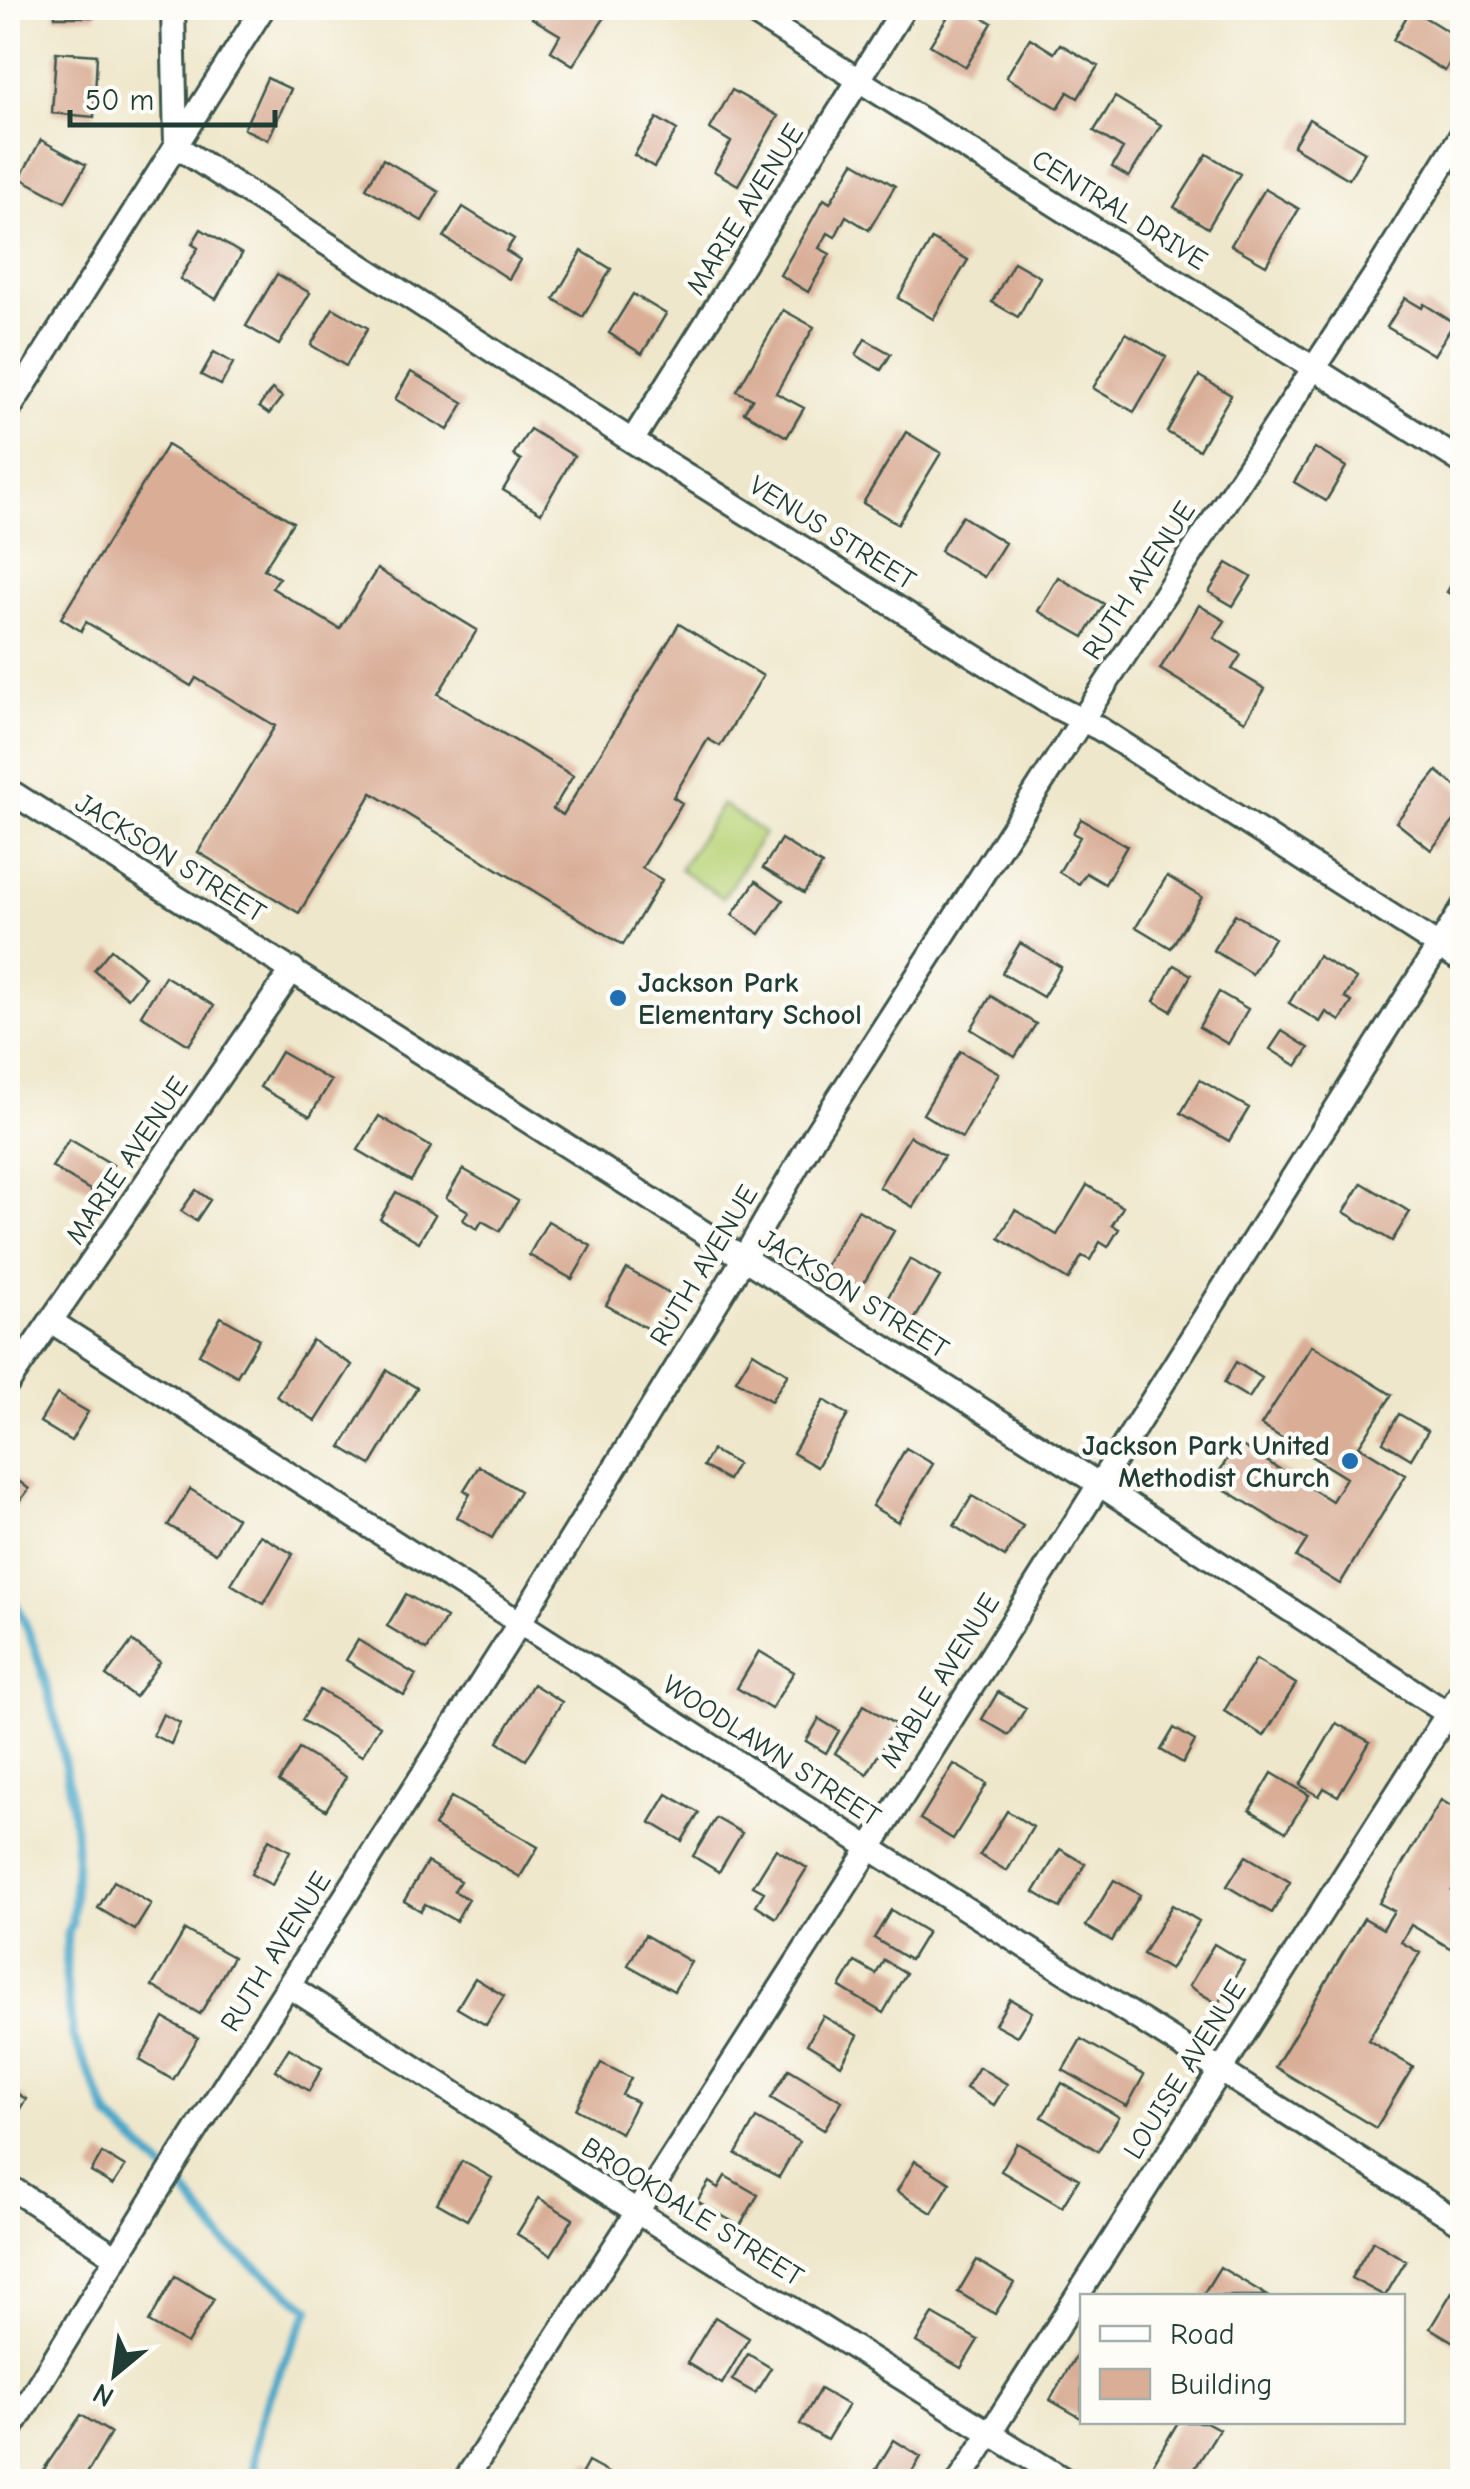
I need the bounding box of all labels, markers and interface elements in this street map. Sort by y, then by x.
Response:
scale bar [70,65,275,127]
text: 50 m [85,83,154,118]
street label: MARIE AVENUE [680,118,810,301]
street label: CENTRAL DRIVE [1026,143,1213,277]
street label: VENUS STREET [744,469,922,597]
street label: RUTH AVENUE [1076,496,1202,666]
street label: JACKSON STREET [69,786,272,929]
place label: Jackson Park Elementary School [638,967,862,1031]
marker: Jackson Park Elementary School [607,987,629,1009]
street label: MARIE AVENUE [59,1071,195,1250]
street label: RUTH AVENUE [643,1179,764,1352]
street label: JACKSON STREET [752,1222,955,1365]
place label: Jackson Park United Methodist Church [1082,1430,1330,1494]
marker: Jackson Park United Methodist Church [1339,1450,1361,1472]
street label: MABLE AVENUE [874,1588,1006,1773]
street label: WOODLAWN STREET [657,1669,887,1833]
street label: RUTH AVENUE [214,1866,338,2037]
street label: LOUISE AVENUE [1117,1974,1253,2165]
street label: BROOKDALE STREET [576,2131,809,2293]
legend [1080,2294,1405,2424]
text: Road [1170,2317,1235,2352]
north arrow [65,2324,165,2424]
text: Building [1170,2367,1273,2402]
text: N [88,2377,119,2413]

